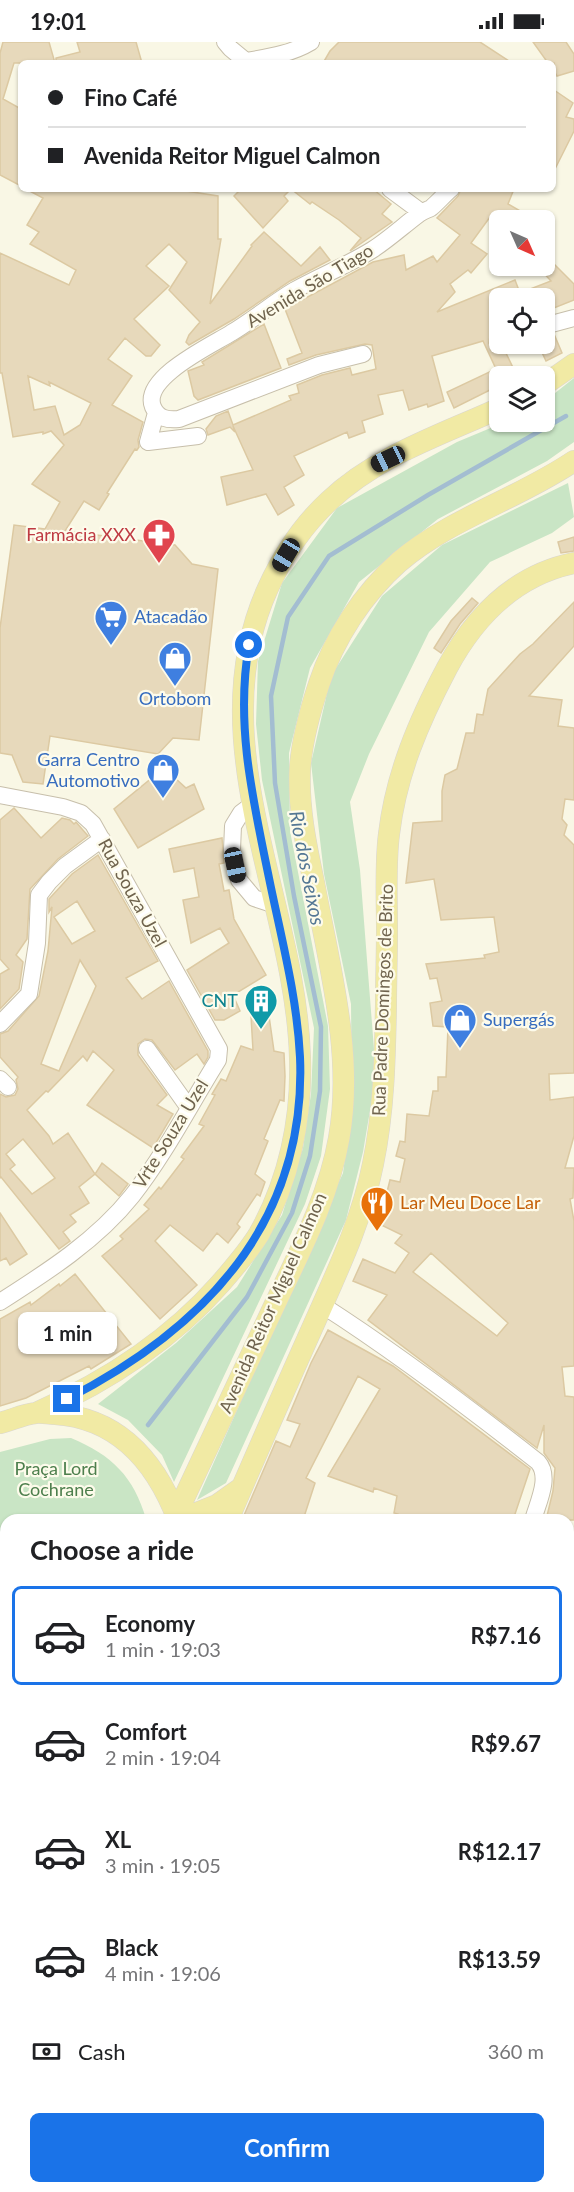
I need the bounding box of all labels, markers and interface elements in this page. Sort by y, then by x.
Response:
text: 19:01 [30,8,87,35]
text: Fino Café [84,84,177,111]
text: Avenida Reitor Miguel Calmon [84,142,380,169]
north arrow [489,210,555,276]
map controls [489,210,555,432]
street label: Avenida São Tiago [242,239,377,332]
button: locate [489,288,555,354]
button: layers [489,366,555,432]
car [368,443,408,475]
pharmacy icon: Farmácia XXX [141,517,177,564]
place label: Farmácia XXX [26,523,136,545]
car [269,535,303,575]
supermarket icon: Atacadão [93,599,129,646]
place label: Atacadão [134,605,208,627]
route start [235,631,262,658]
shop icon: Ortobom [157,640,193,687]
place label: Ortobom [139,687,211,709]
place label: Garra Centro Automotivo [37,748,140,791]
shop icon: Garra Centro Automotivo [145,752,181,799]
water label: Rio dos Seixos [285,808,331,927]
street label: Rua Souza Uzel [94,834,172,951]
car [222,846,248,884]
street label: Rua Padre Domingos de Brito [367,884,397,1116]
building icon: CNT [243,983,279,1030]
place label: CNT [202,989,238,1011]
shop icon: Supergás [442,1002,478,1049]
place label: Supergás [483,1008,555,1030]
street label: Vrte Souza Uzel [128,1075,212,1192]
restaurant icon: Lar Meu Doce Lar [359,1185,395,1232]
street label: Avenida Reitor Miguel Calmon [213,1189,331,1416]
place label: Lar Meu Doce Lar [400,1191,541,1213]
callout: 1 min [17,1312,116,1354]
text: 1 min [43,1321,92,1345]
route end [53,1385,80,1412]
park label: Praça Lord Cochrane [14,1457,98,1500]
text: Choose a ride [30,1533,194,1566]
icon: car [33,1609,87,1663]
text: Economy [105,1610,195,1637]
text: R$7.16 [471,1622,541,1649]
text: 1 min · 19:03 [105,1637,221,1661]
icon: car [33,1717,87,1771]
text: Comfort [105,1718,187,1745]
text: R$9.67 [471,1730,541,1757]
text: 2 min · 19:04 [105,1745,221,1769]
icon: car [33,1825,87,1879]
text: XL [105,1826,131,1853]
text: R$12.17 [458,1838,541,1865]
text: 3 min · 19:05 [105,1853,221,1877]
icon: car [33,1933,87,1987]
text: Black [105,1934,158,1961]
text: R$13.59 [458,1946,541,1973]
text: 4 min · 19:06 [105,1961,221,1985]
icon: cash [30,2035,63,2068]
text: Cash [78,2038,125,2065]
text: 360 m [488,2039,544,2063]
button: Confirm [30,2113,544,2182]

